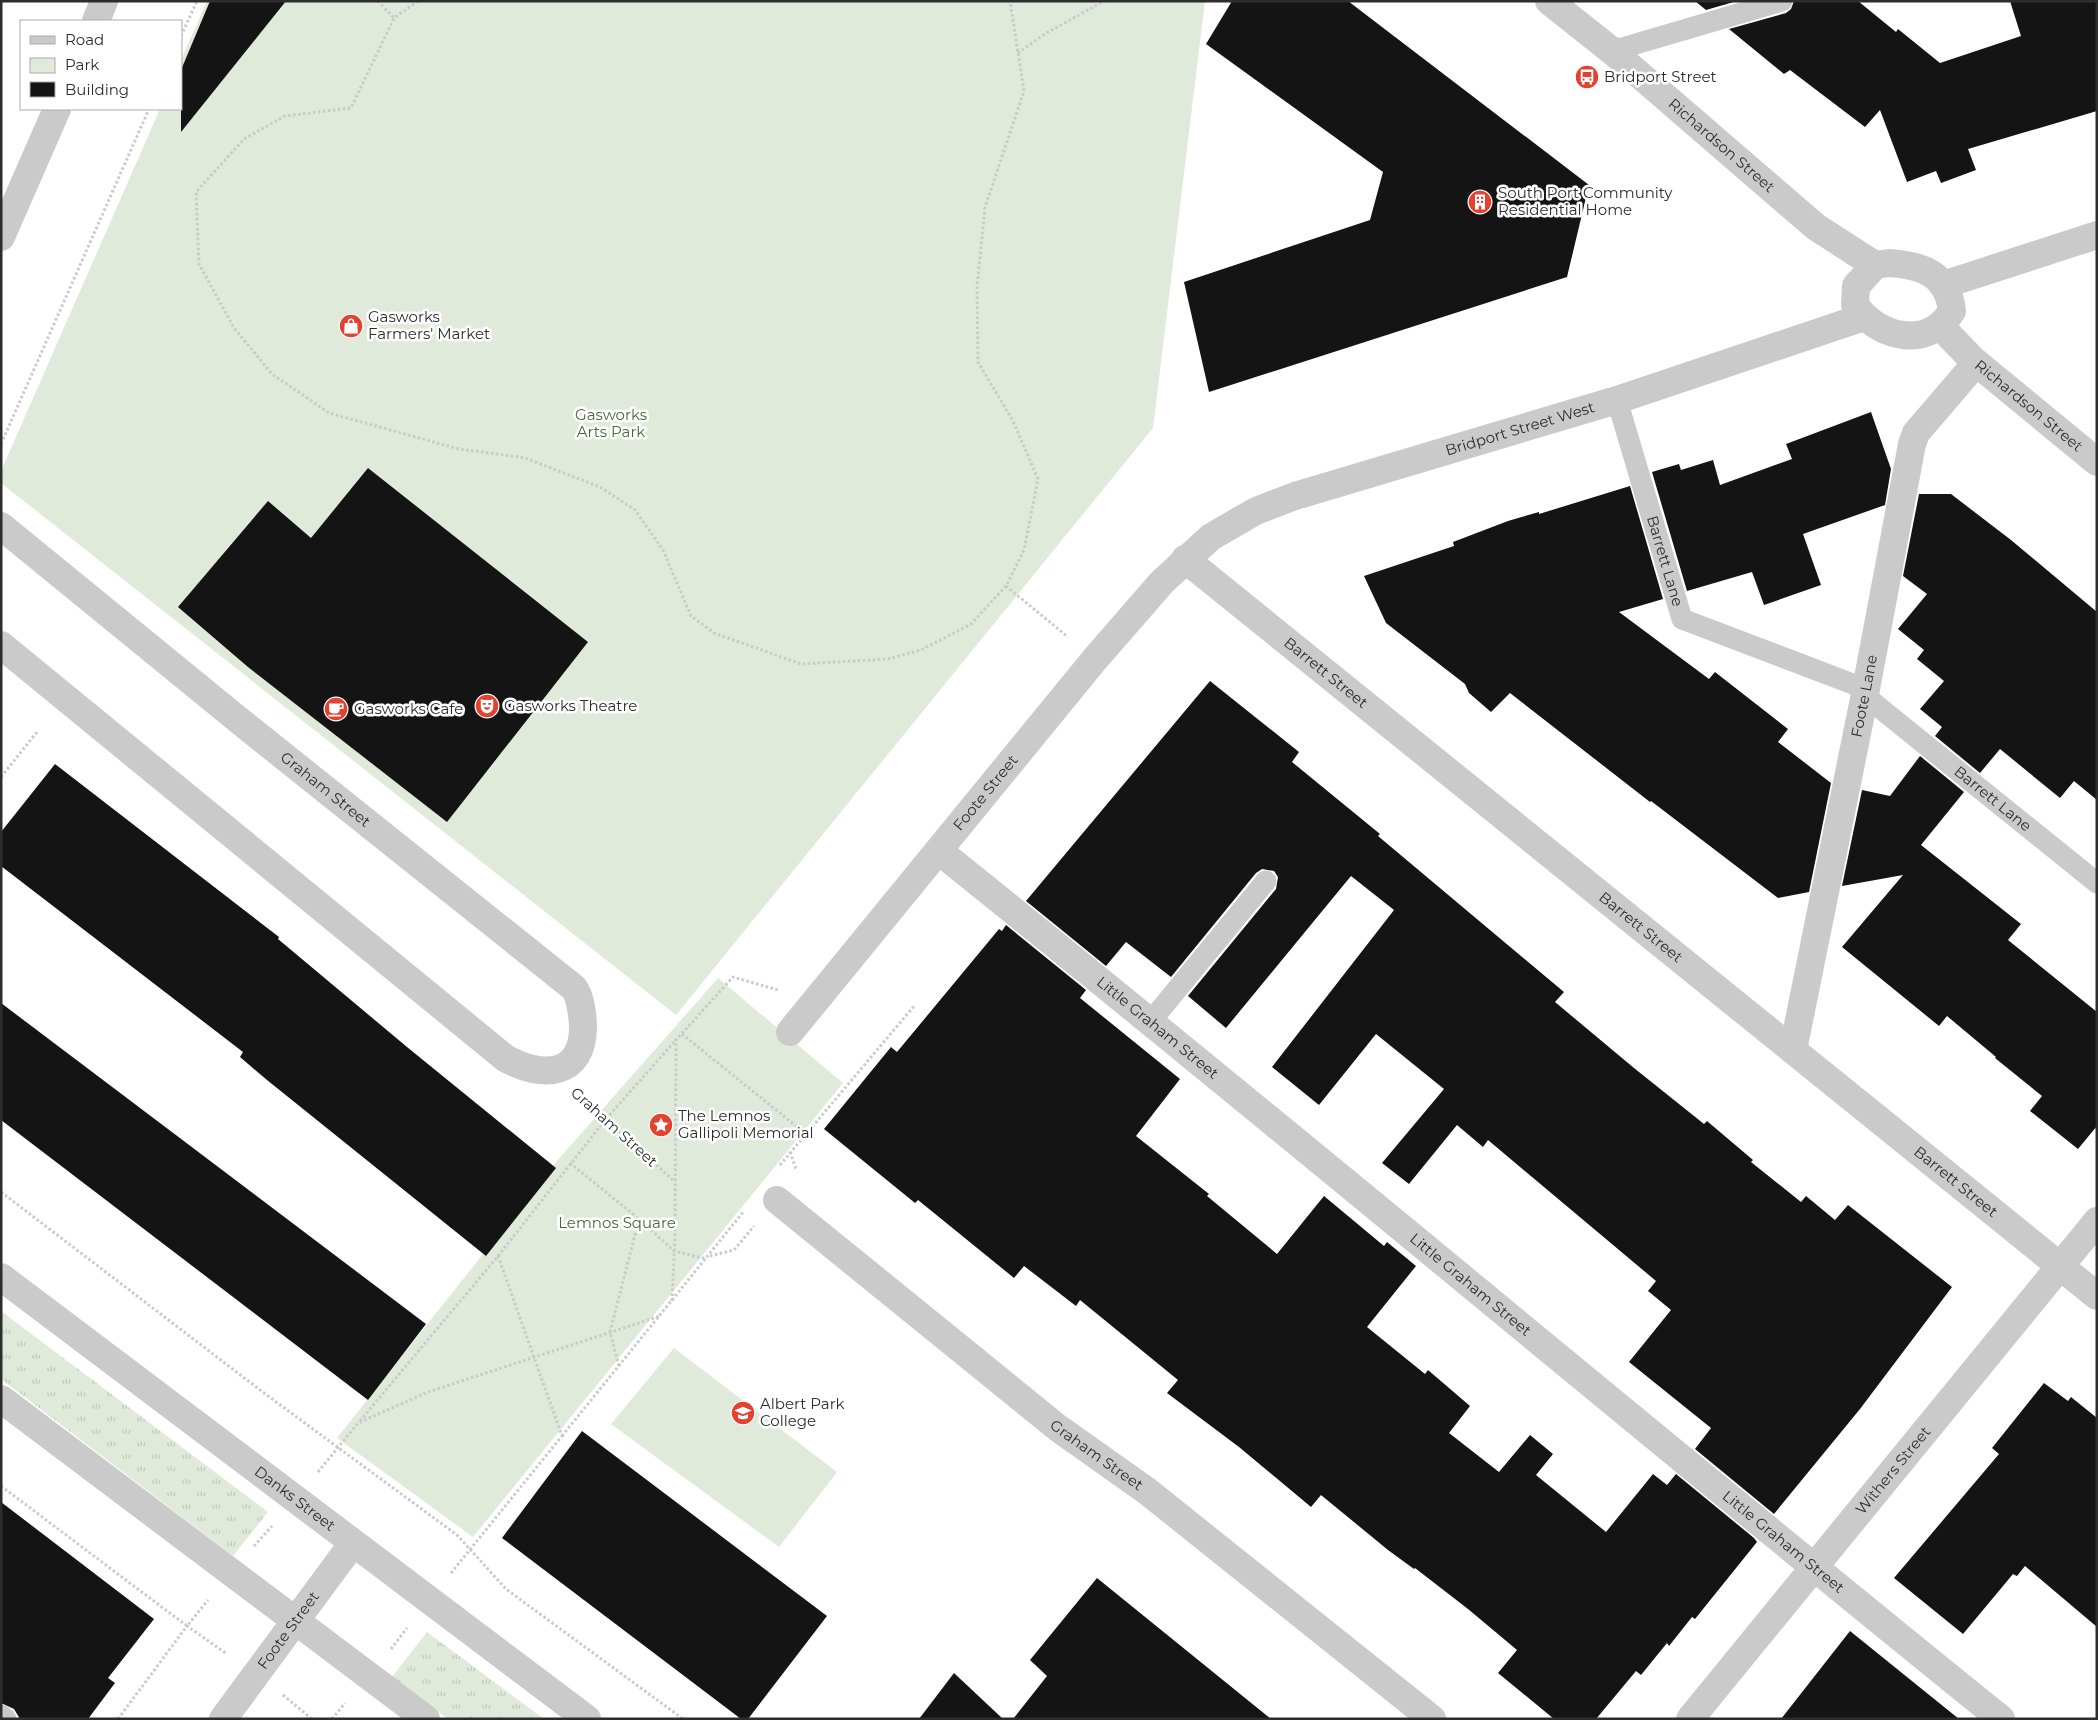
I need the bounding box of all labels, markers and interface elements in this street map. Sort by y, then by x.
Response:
legend [20,20,182,110]
text: Road [65,30,104,49]
text: Park [65,55,99,74]
bus stop icon: Bridport Street [1574,64,1600,90]
place label: Bridport Street [1604,67,1717,86]
text: Building [65,80,129,99]
street label: Richardson Street [1665,94,1779,196]
place label: South Port Community Residential Home [1498,183,1673,219]
building icon: South Port Community Residential Home [1467,189,1493,215]
place label: Gasworks Farmers' Market [368,307,490,343]
shop icon: Gasworks Farmers' Market [338,313,364,339]
street label: Richardson Street [1971,355,2087,455]
street label: Bridport Street West [1443,397,1597,460]
park label: Gasworks Arts Park [575,405,647,441]
street label: Barrett Lane [1643,513,1688,609]
street label: Barrett Street [1280,633,1372,712]
street label: Foote Lane [1846,653,1881,739]
theatre icon: Gasworks Theatre [474,693,500,719]
cafe icon: Gasworks Cafe [323,696,349,722]
place label: Gasworks Theatre [504,696,637,715]
place label: Gasworks Cafe [354,699,463,718]
street label: Graham Street [277,747,375,831]
street label: Foote Street [949,751,1022,834]
street label: Barrett Lane [1951,762,2035,835]
street label: Barrett Street [1595,887,1687,966]
street label: Little Graham Street [1093,972,1223,1083]
street label: Graham Street [567,1083,662,1171]
place label: The Lemnos Gallipoli Memorial [678,1106,814,1142]
place icon: The Lemnos Gallipoli Memorial [648,1112,674,1138]
street label: Barrett Street [1910,1142,2002,1221]
park label: Lemnos Square [558,1213,676,1232]
street label: Little Graham Street [1406,1229,1535,1340]
place label: Albert Park College [760,1394,845,1430]
school or university icon: Albert Park College [730,1400,756,1426]
street label: Graham Street [1046,1415,1147,1494]
street label: Withers Street [1851,1422,1934,1518]
street label: Danks Street [251,1461,339,1535]
street label: Little Graham Street [1719,1486,1848,1597]
street label: Foote Street [253,1587,323,1673]

